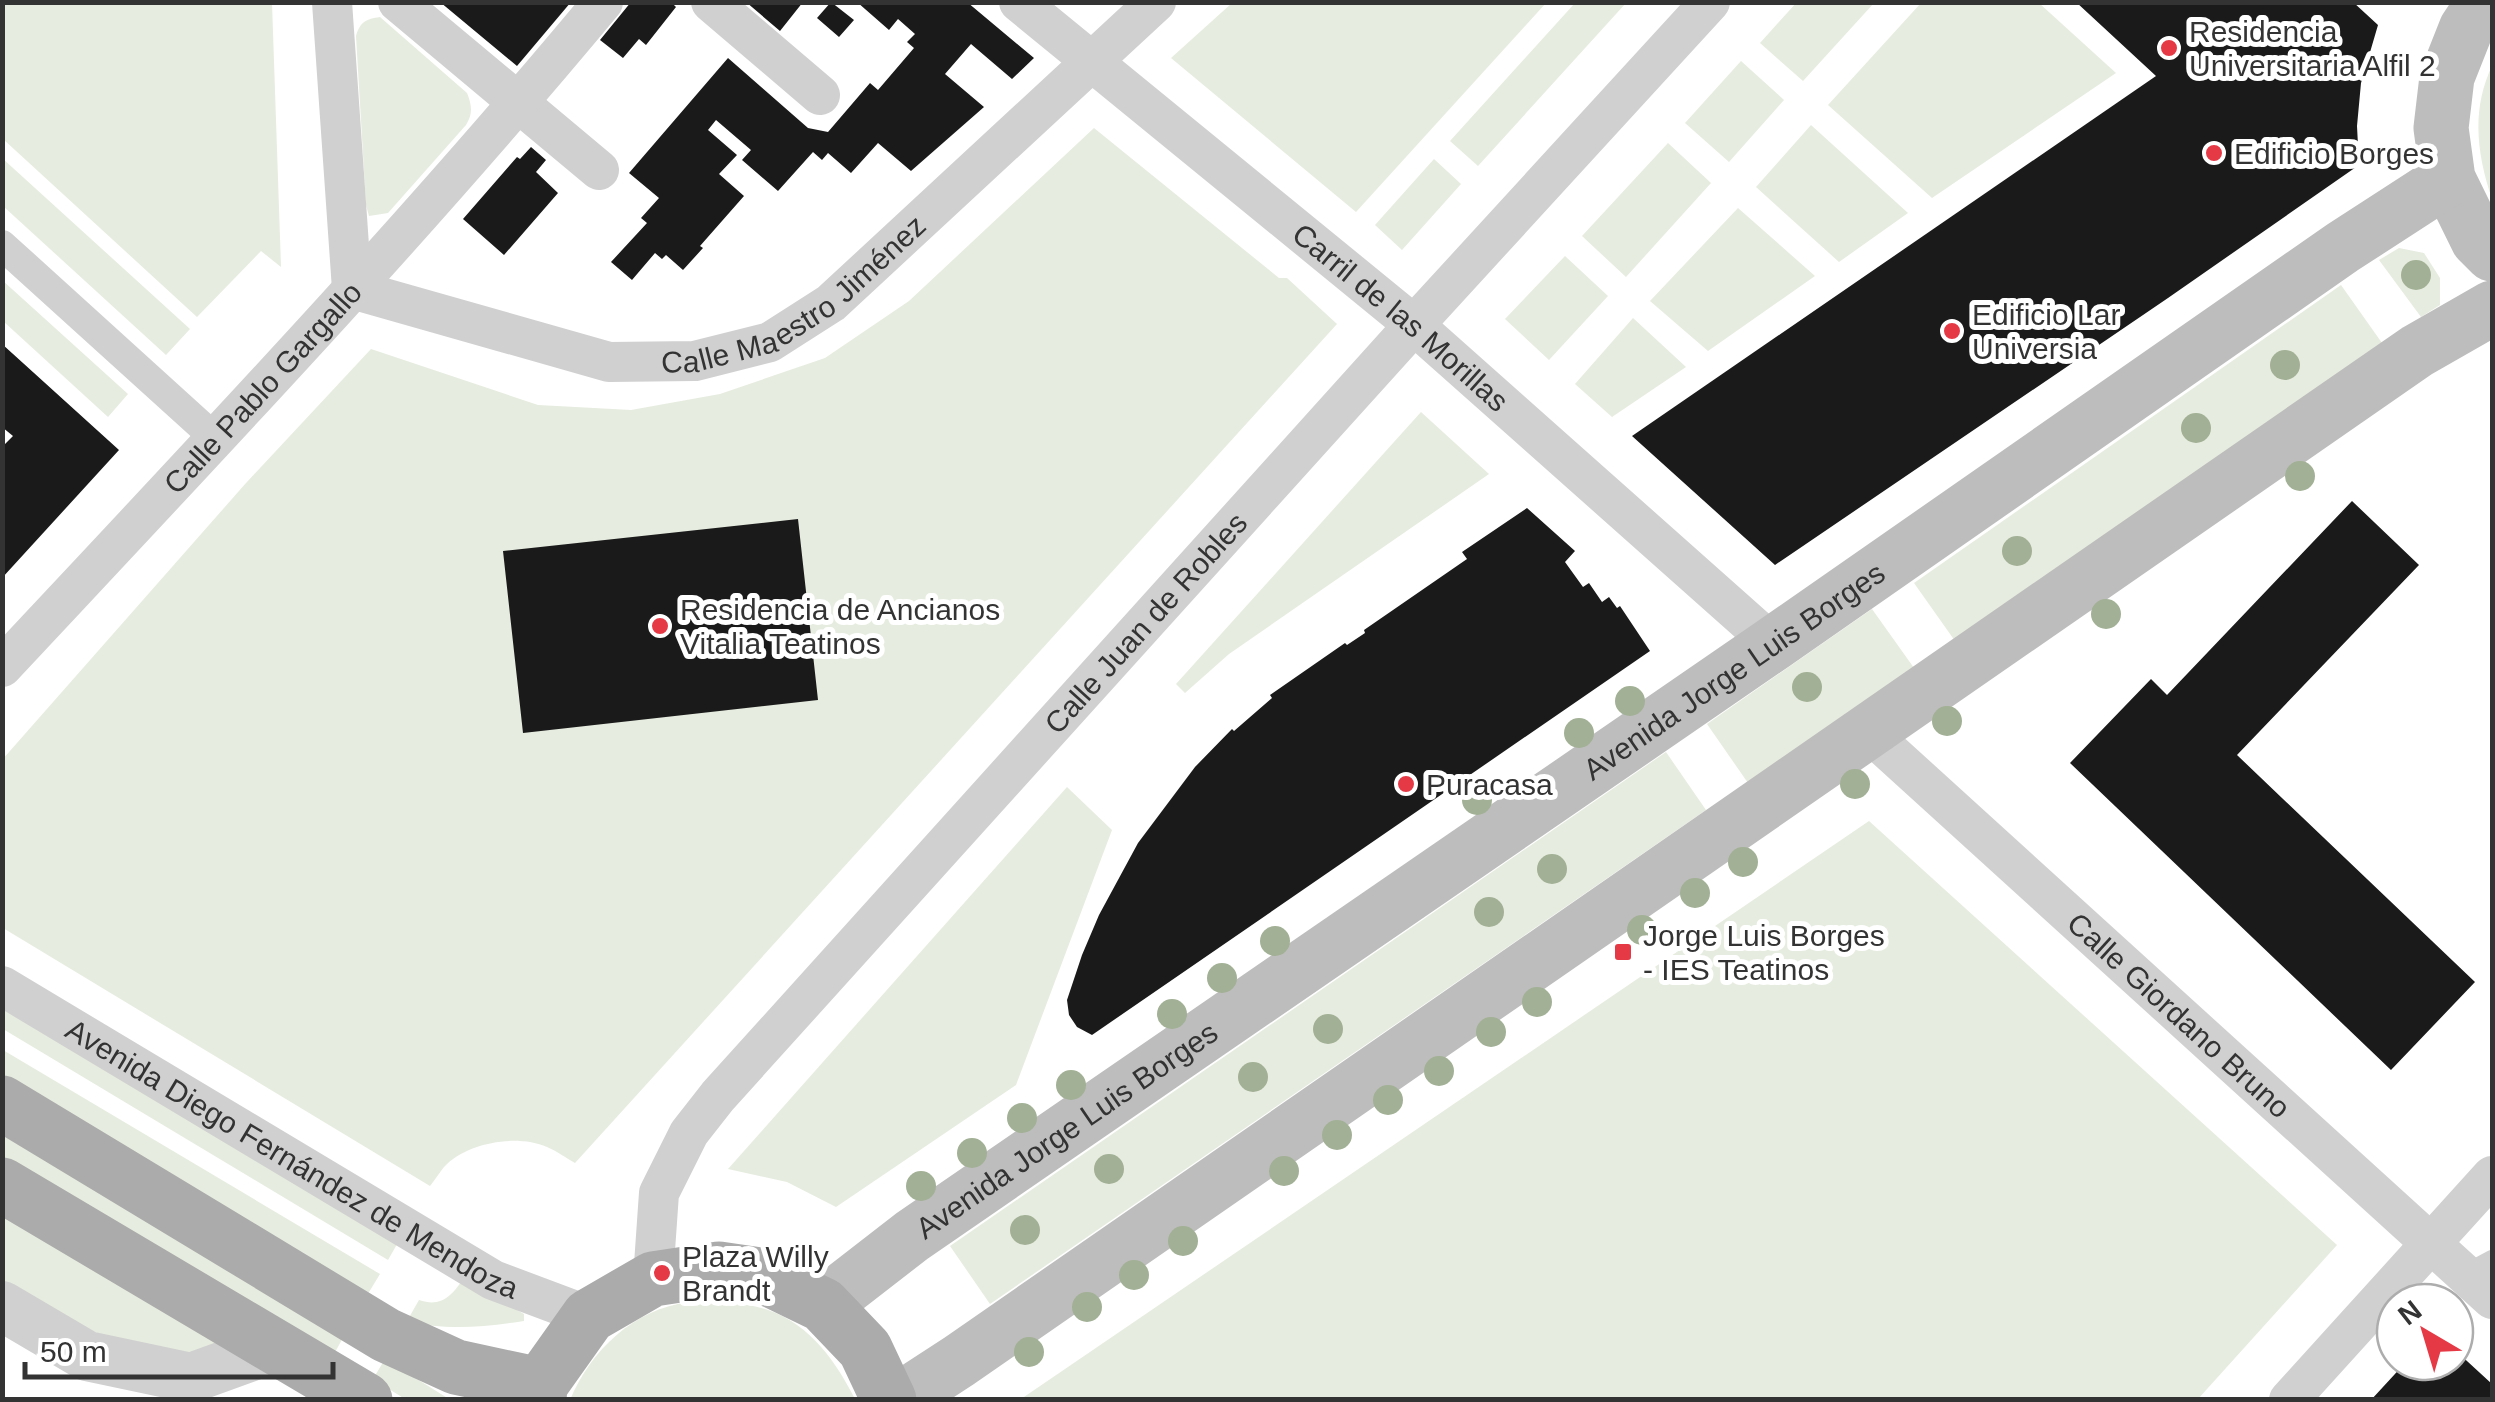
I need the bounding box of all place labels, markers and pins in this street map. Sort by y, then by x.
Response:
place label: Residencia Universitaria Alfil 2 [2189,15,2436,82]
marker: Residencia Universitaria Alfil 2 [2158,37,2180,59]
place label: Edificio Borges [2234,137,2434,170]
marker: Edificio Borges [2203,142,2225,164]
place label: Edificio Lar Universia [1972,298,2120,365]
marker: Edificio Lar Universia [1941,320,1963,342]
place label: Residencia de Ancianos Vitalia Teatinos [680,593,1000,660]
marker: Residencia de Ancianos Vitalia Teatinos [649,615,671,637]
place label: Puracasa [1426,768,1553,801]
marker: Puracasa [1395,773,1417,795]
place label: Jorge Luis Borges - IES Teatinos [1643,919,1885,986]
marker: Jorge Luis Borges - IES Teatinos [1612,941,1634,963]
place label: Plaza Willy Brandt [682,1240,829,1307]
marker: Plaza Willy Brandt [651,1262,673,1284]

